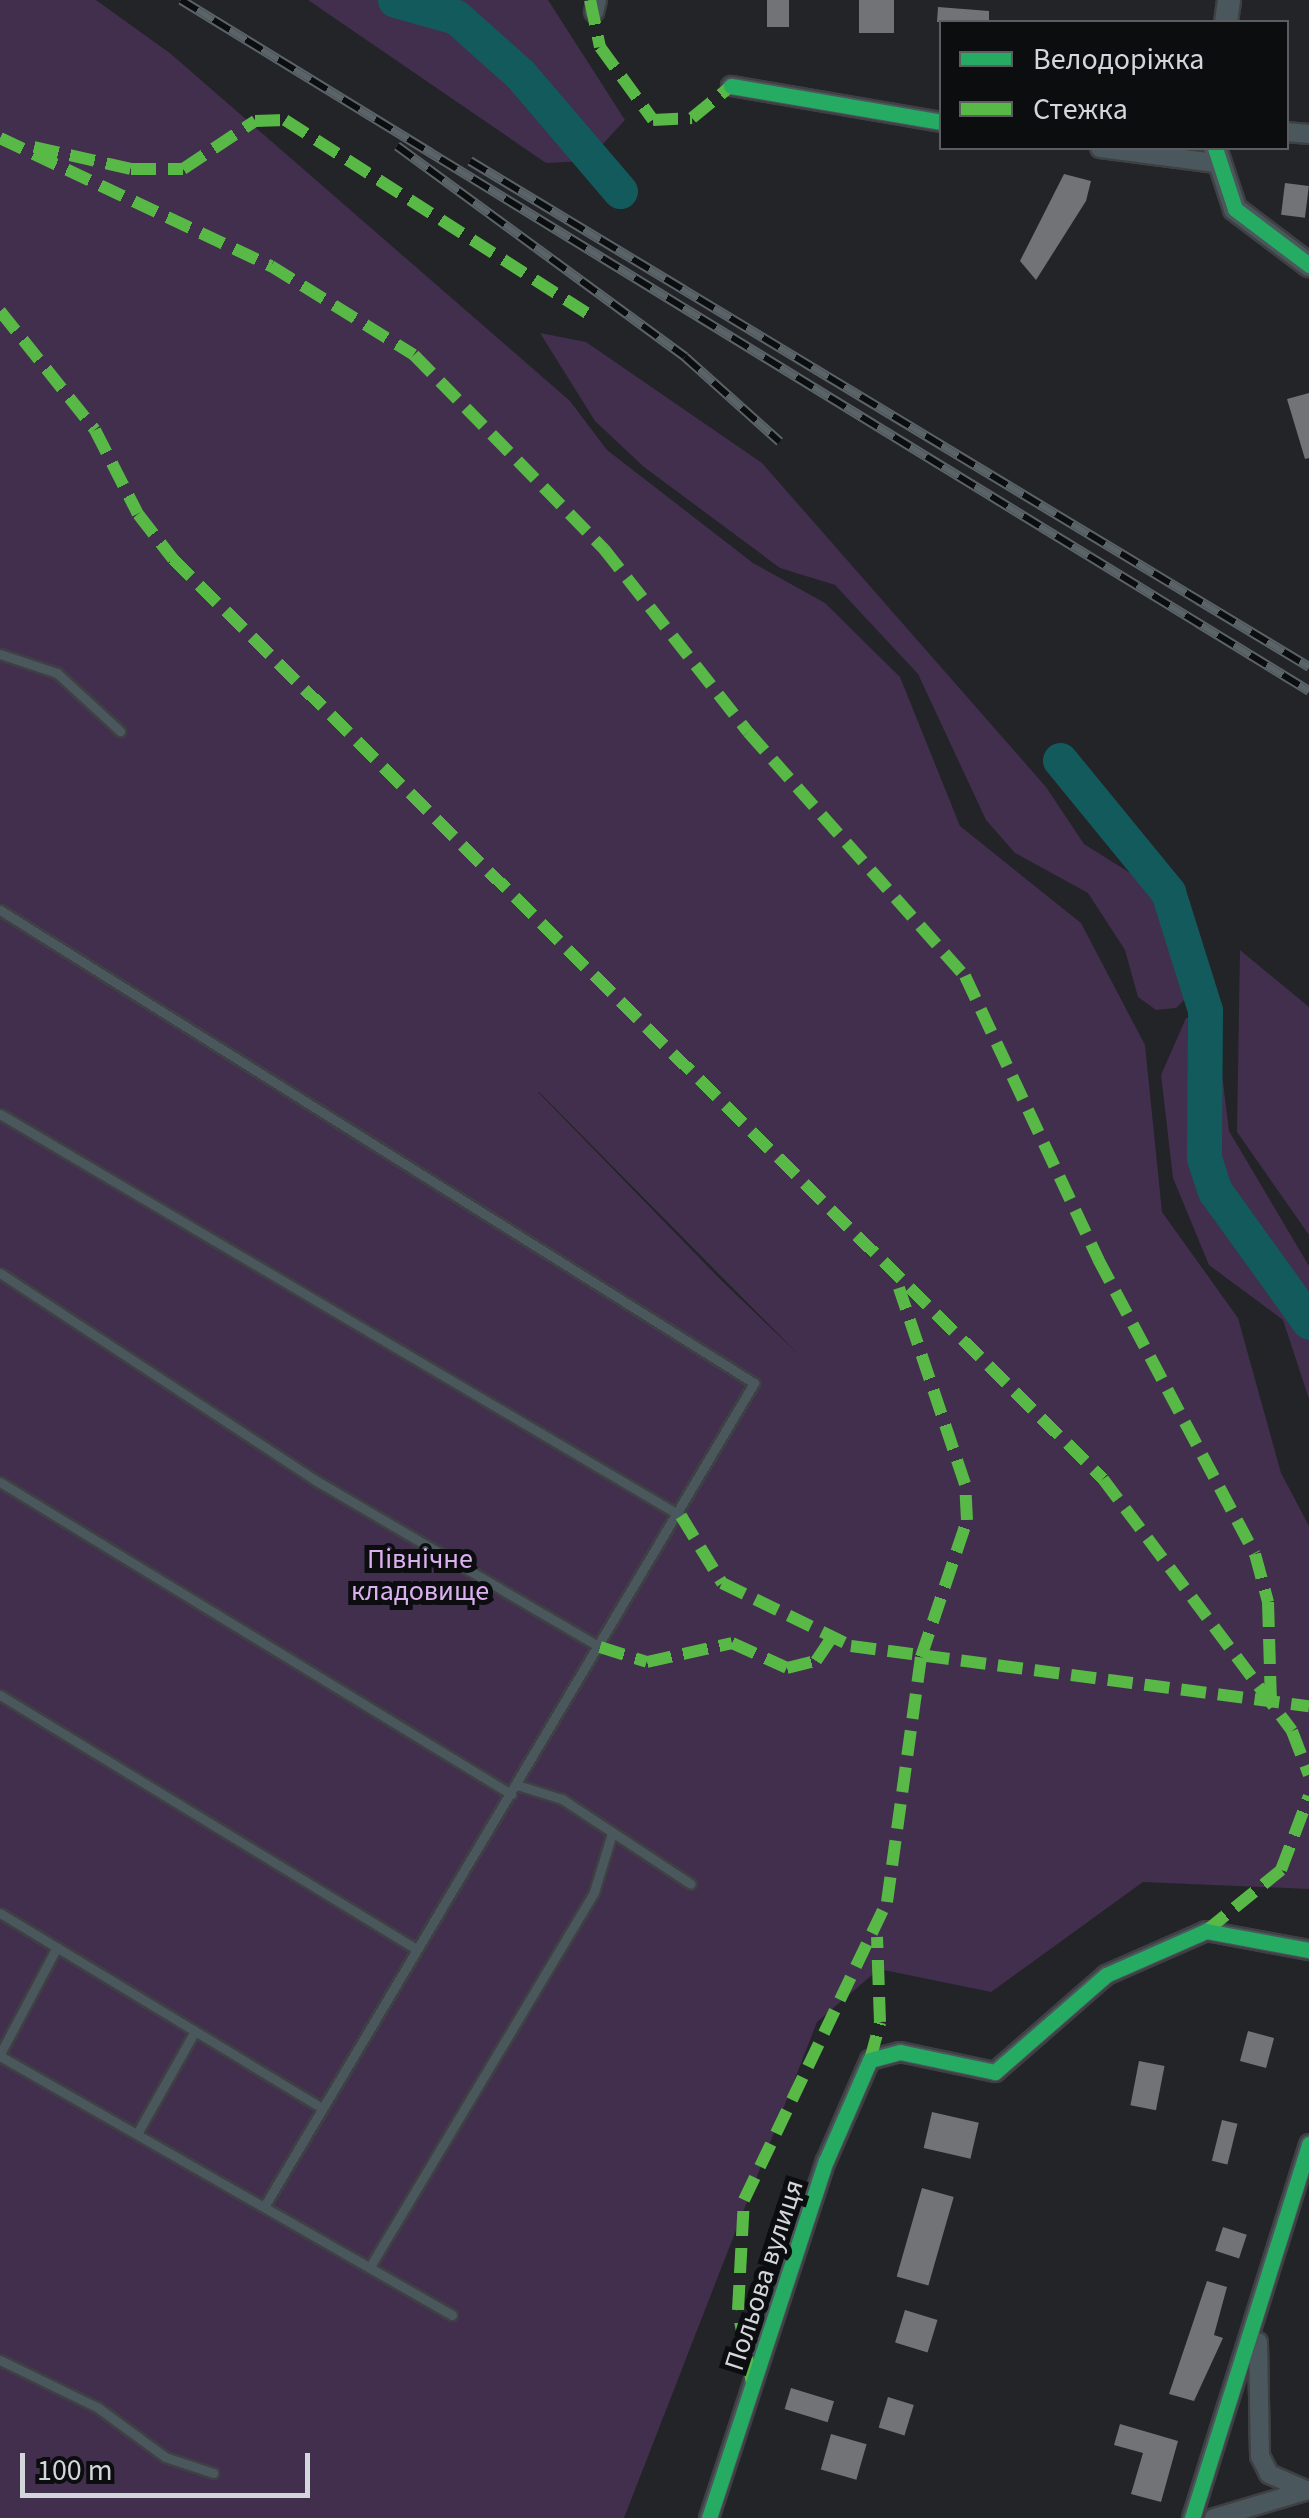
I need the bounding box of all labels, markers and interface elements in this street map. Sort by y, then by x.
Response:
legend [939,20,1289,150]
text: Велодоріжка [1033,38,1204,81]
text: Стежка [1033,88,1128,131]
park label: Північне кладовище [351,1542,489,1608]
street label: Польова вулиця [717,2175,811,2375]
scale bar [25,2433,315,2495]
text: 100 m [37,2449,113,2492]

